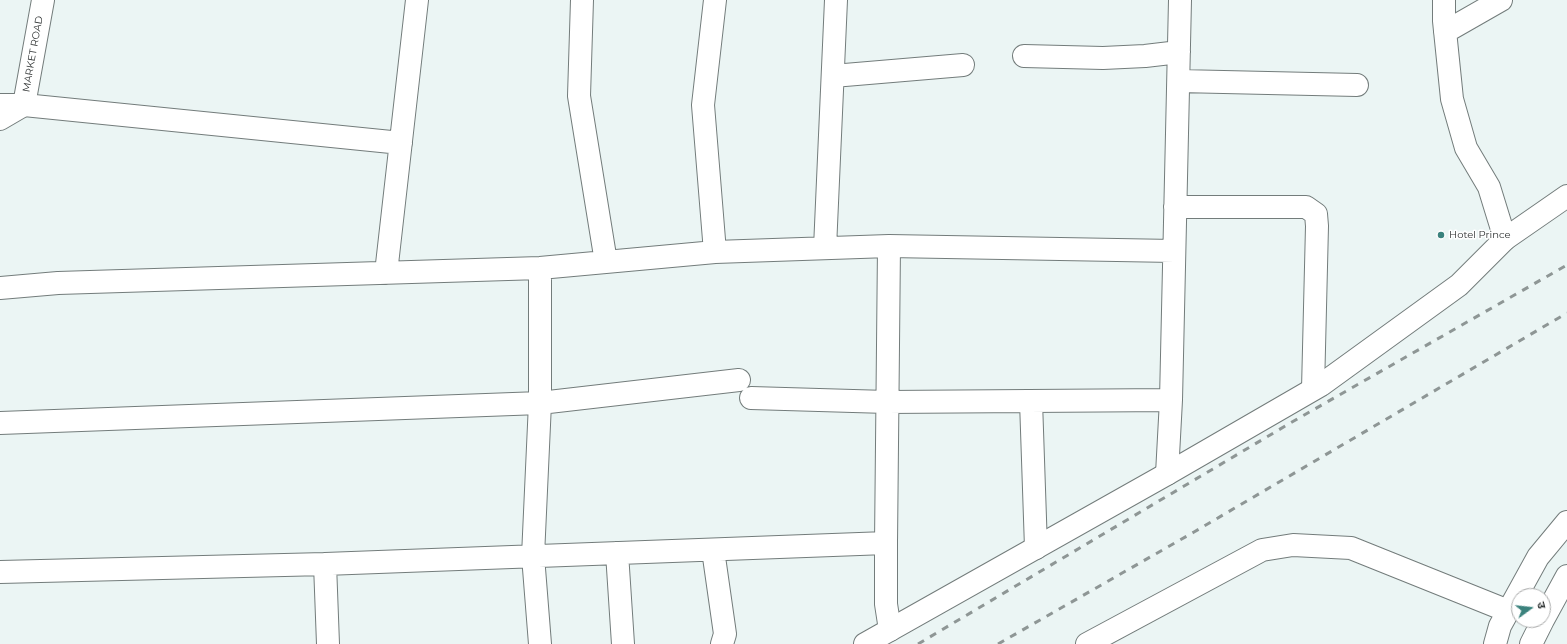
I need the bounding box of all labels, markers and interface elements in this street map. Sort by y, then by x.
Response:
street label: MARKET ROAD [20,15,46,93]
place label: Hotel Prince [1449,229,1511,241]
marker: Hotel Prince [1436,230,1446,240]
north arrow [1511,588,1551,628]
text: उ [1534,600,1549,610]

